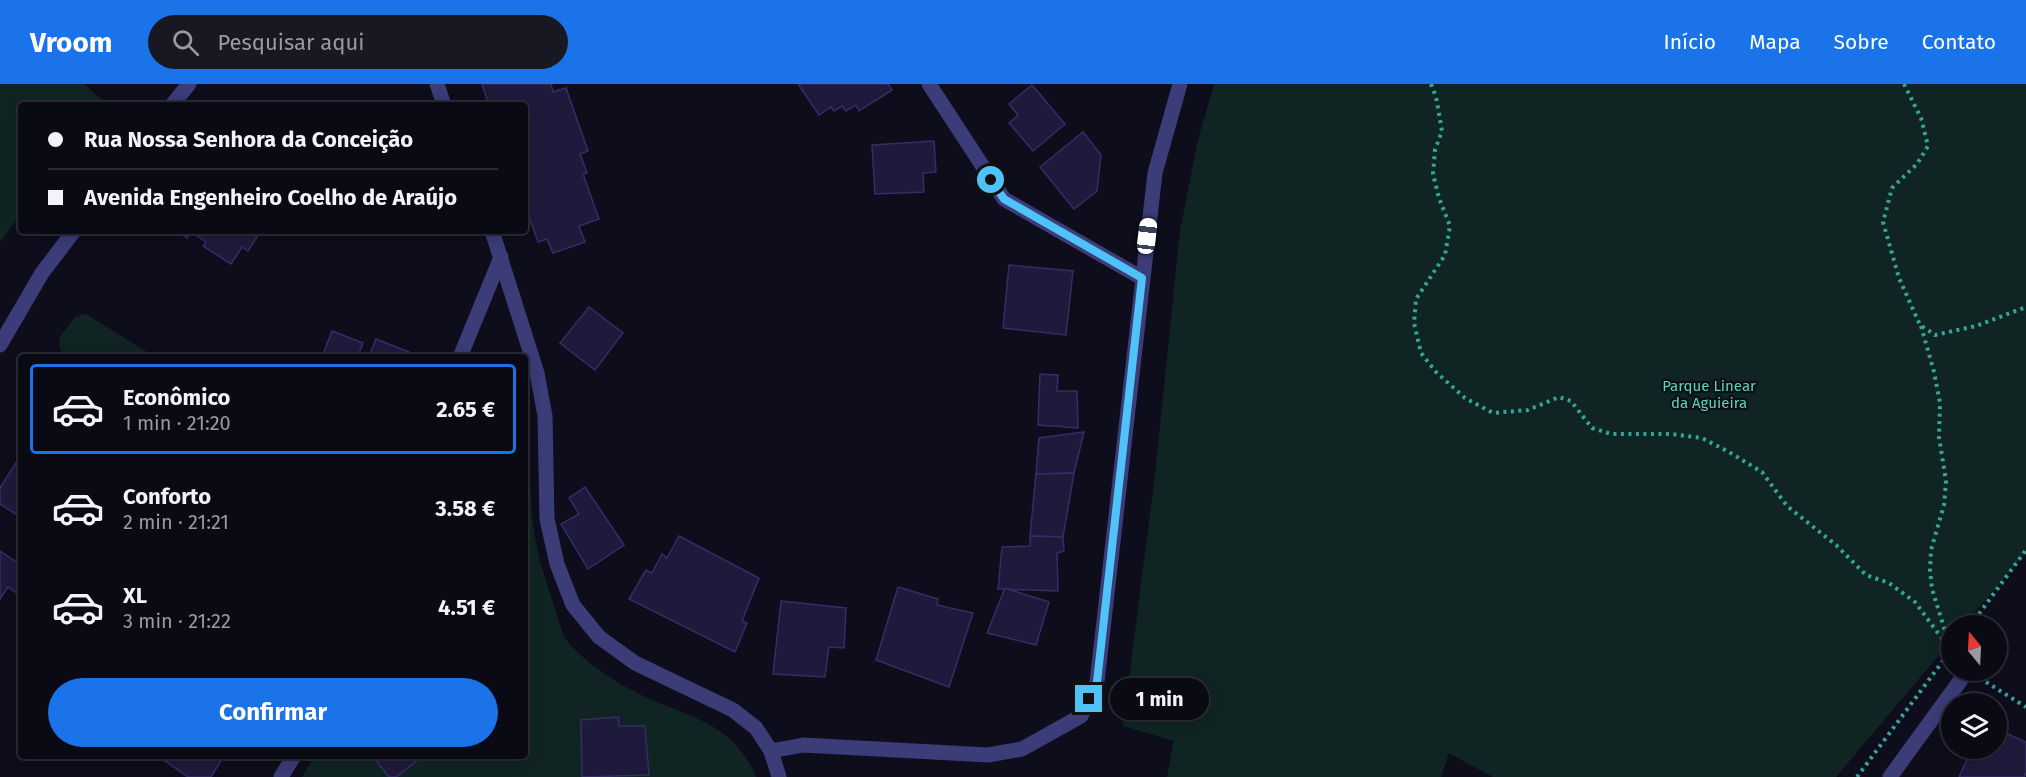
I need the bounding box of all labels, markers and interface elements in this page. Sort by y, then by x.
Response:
search box [148,15,568,69]
text: Vroom [30,26,112,59]
icon: search [169,26,202,59]
text: Pesquisar aqui [217,29,364,56]
text: Início [1663,29,1716,55]
text: Mapa [1749,29,1801,55]
text: Sobre [1834,29,1889,55]
text: Contato [1922,29,1996,55]
text: Rua Nossa Senhora da Conceição [84,126,413,153]
route start [977,166,1004,193]
text: Avenida Engenheiro Coelho de Araújo [84,184,457,211]
car [1136,217,1158,255]
park label: Parque Linear da Aguieira [1662,377,1756,412]
icon: car [51,382,105,436]
text: Econômico [123,384,230,411]
text: 2.65 € [436,396,495,423]
text: 1 min · 21:20 [123,411,231,435]
icon: car [51,481,105,535]
text: Conforto [123,483,211,510]
text: 3.58 € [435,495,495,522]
text: 2 min · 21:21 [123,510,229,534]
icon: car [51,580,105,634]
text: XL [123,582,147,609]
text: 4.51 € [438,594,495,621]
text: 3 min · 21:22 [123,609,231,633]
north arrow [1941,615,2007,681]
map controls [1941,615,2007,759]
button: Confirmar [48,678,498,747]
callout: 1 min [1110,678,1209,720]
route end [1075,685,1102,712]
text: 1 min [1135,687,1184,711]
button: layers [1941,693,2007,759]

